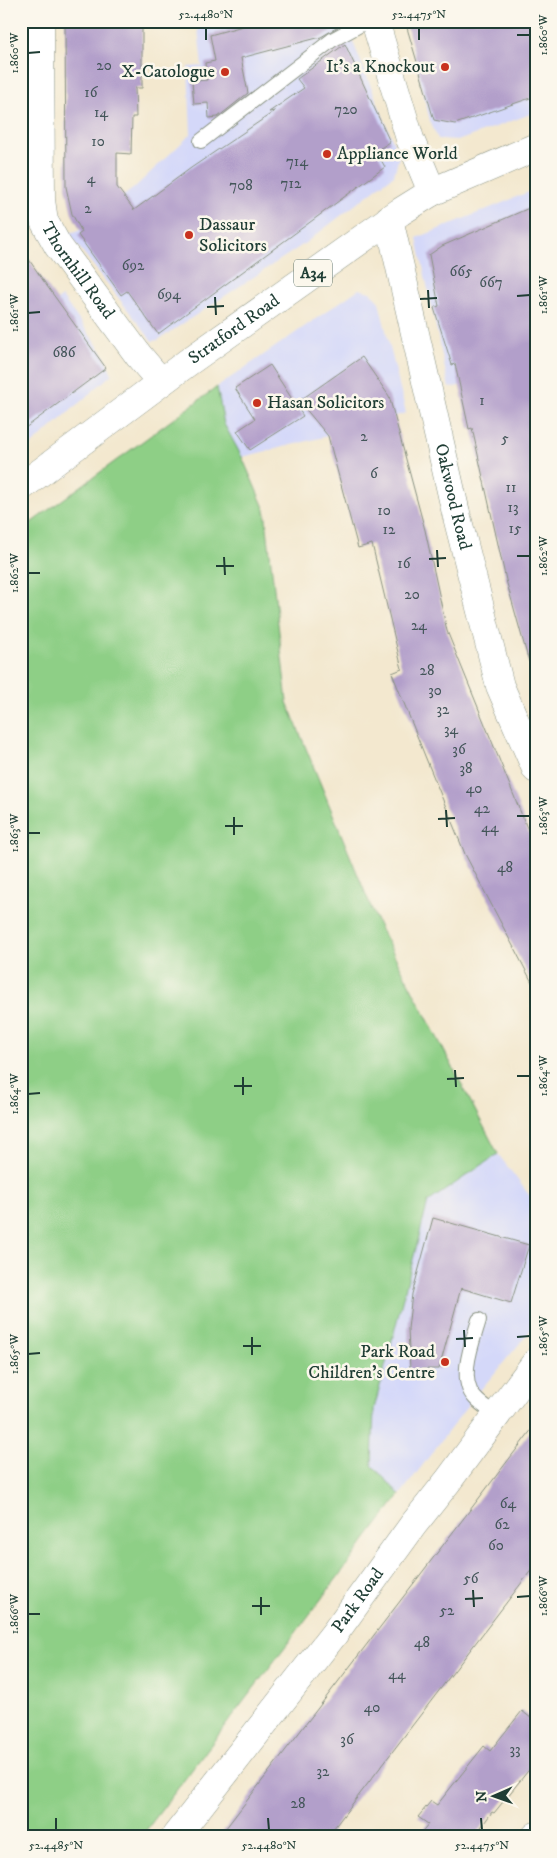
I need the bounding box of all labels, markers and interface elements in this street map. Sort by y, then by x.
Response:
text: 52.4480°N [179,7,234,22]
text: 52.4475°N [392,7,446,22]
text: 1.860°W [536,14,551,55]
text: 1.860°W [7,32,22,73]
house number: 20 [96,56,112,75]
place label: It's a Knockout [326,56,435,78]
place label: X-Catologue [122,61,215,83]
marker: It's a Knockout [439,61,451,73]
marker: X-Catologue [219,66,231,78]
house number: 16 [84,83,99,102]
house number: 720 [334,100,358,119]
house number: 14 [94,103,108,122]
house number: 10 [91,132,105,151]
place label: Appliance World [337,143,458,165]
marker: Appliance World [321,148,333,160]
house number: 714 [286,152,308,171]
house number: 4 [87,169,96,188]
house number: 712 [281,174,302,193]
house number: 708 [229,176,253,195]
house number: 2 [84,199,92,218]
place label: Dassaur Solicitors [199,214,267,257]
street label: Thornhill Road [36,218,119,323]
marker: Dassaur Solicitors [183,229,195,241]
house number: 692 [122,256,145,275]
road number: A34 [294,260,332,286]
house number: 665 [449,262,473,281]
house number: 667 [479,273,503,292]
text: 1.861°W [536,275,551,314]
house number: 694 [157,285,181,304]
street label: Stratford Road [184,290,284,369]
text: 1.861°W [7,293,22,332]
house number: 686 [52,343,77,362]
house number: 1 [479,391,485,410]
place label: Hasan Solicitors [267,392,384,414]
marker: Hasan Solicitors [251,397,263,409]
house number: 2 [360,427,368,446]
house number: 5 [501,429,509,448]
street label: Oakwood Road [430,442,476,552]
house number: 6 [370,464,379,483]
house number: 11 [505,478,517,497]
house number: 13 [507,498,519,517]
house number: 10 [377,501,391,520]
house number: 15 [509,519,522,538]
house number: 12 [383,520,396,539]
text: 1.862°W [536,535,551,576]
text: 1.862°W [7,552,22,593]
house number: 16 [397,554,412,573]
house number: 20 [404,585,420,604]
house number: 24 [411,616,427,635]
house number: 28 [420,661,434,680]
house number: 30 [428,681,442,700]
house number: 32 [437,700,450,719]
house number: 34 [444,720,458,739]
house number: 36 [452,740,467,759]
house number: 38 [459,759,473,778]
house number: 40 [466,779,482,798]
text: 1.863°W [536,796,551,835]
house number: 42 [474,799,491,818]
text: 1.863°W [7,813,22,852]
house number: 44 [481,818,499,837]
house number: 48 [497,858,513,877]
text: 1.864°W [536,1054,551,1097]
text: 1.864°W [7,1072,22,1115]
text: 1.865°W [536,1315,551,1356]
text: 1.865°W [7,1333,22,1374]
place label: Park Road Children's Centre [308,1341,435,1384]
marker: Park Road Children's Centre [439,1356,451,1368]
house number: 64 [500,1494,517,1513]
house number: 62 [494,1515,510,1534]
house number: 60 [488,1536,504,1555]
street label: Park Road [327,1564,389,1637]
house number: 56 [463,1569,480,1588]
text: 1.866°W [536,1575,551,1616]
text: 1.866°W [7,1593,22,1634]
house number: 52 [440,1601,455,1620]
house number: 48 [414,1633,430,1652]
house number: 44 [388,1665,406,1684]
house number: 40 [364,1698,380,1717]
house number: 36 [340,1730,355,1749]
house number: 33 [509,1740,521,1759]
house number: 32 [317,1762,330,1781]
north arrow [470,1770,520,1820]
text: N [473,1790,491,1802]
house number: 28 [291,1794,305,1813]
text: 52.4485°N [29,1838,83,1853]
text: 52.4480°N [242,1838,297,1853]
text: 52.4475°N [455,1838,509,1853]

